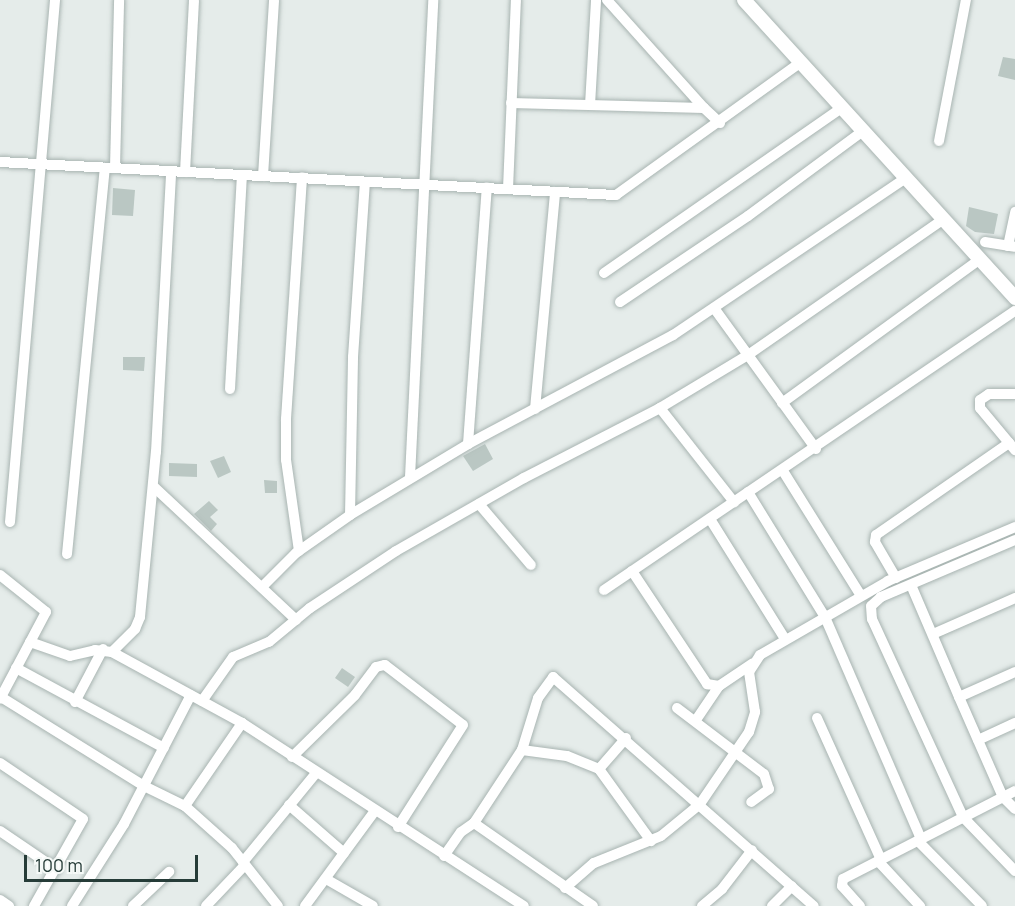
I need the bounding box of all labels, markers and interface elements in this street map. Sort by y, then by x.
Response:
scale bar [27,843,201,881]
text: 100 m [35,853,83,877]

